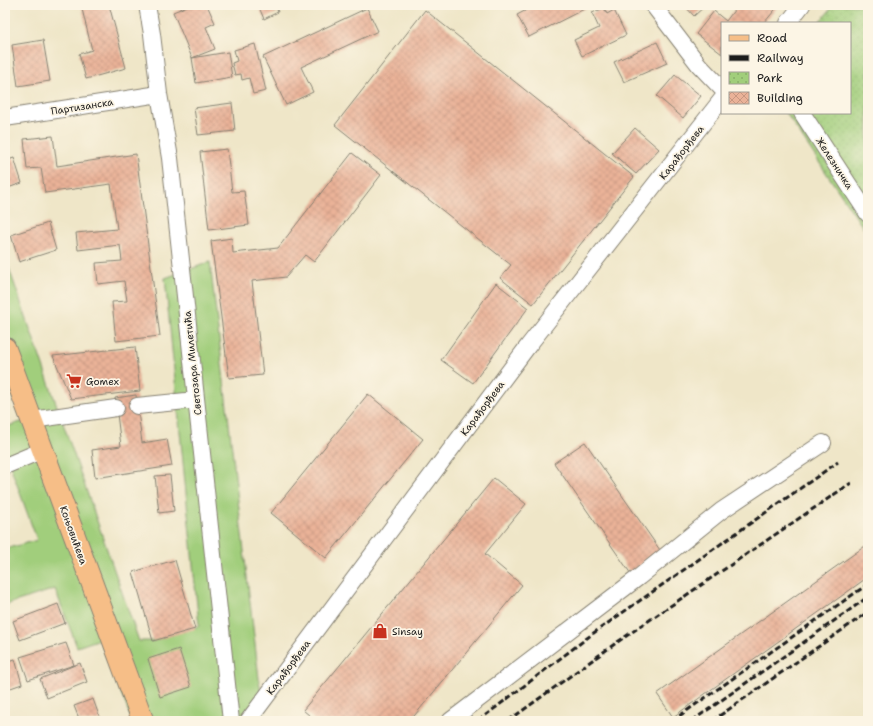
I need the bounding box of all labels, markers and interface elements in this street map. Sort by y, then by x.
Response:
legend [721,22,851,114]
text: Road [757,30,788,46]
text: Railway [757,50,804,66]
text: Park [757,70,783,86]
text: Building [757,90,803,106]
street label: Партизанска [50,95,115,118]
street label: Карађорђева [656,122,707,182]
street label: Железничка [813,135,857,192]
street label: Светозара Милетића [180,309,204,416]
supermarket icon: Gomex [65,372,83,390]
place label: Gomex [86,375,119,388]
street label: Карађорђева [458,378,508,438]
street label: Коњовићева [57,504,90,567]
shop icon: Sinsay [371,622,389,640]
place label: Sinsay [392,625,423,638]
street label: Карађорђева [264,637,314,697]

